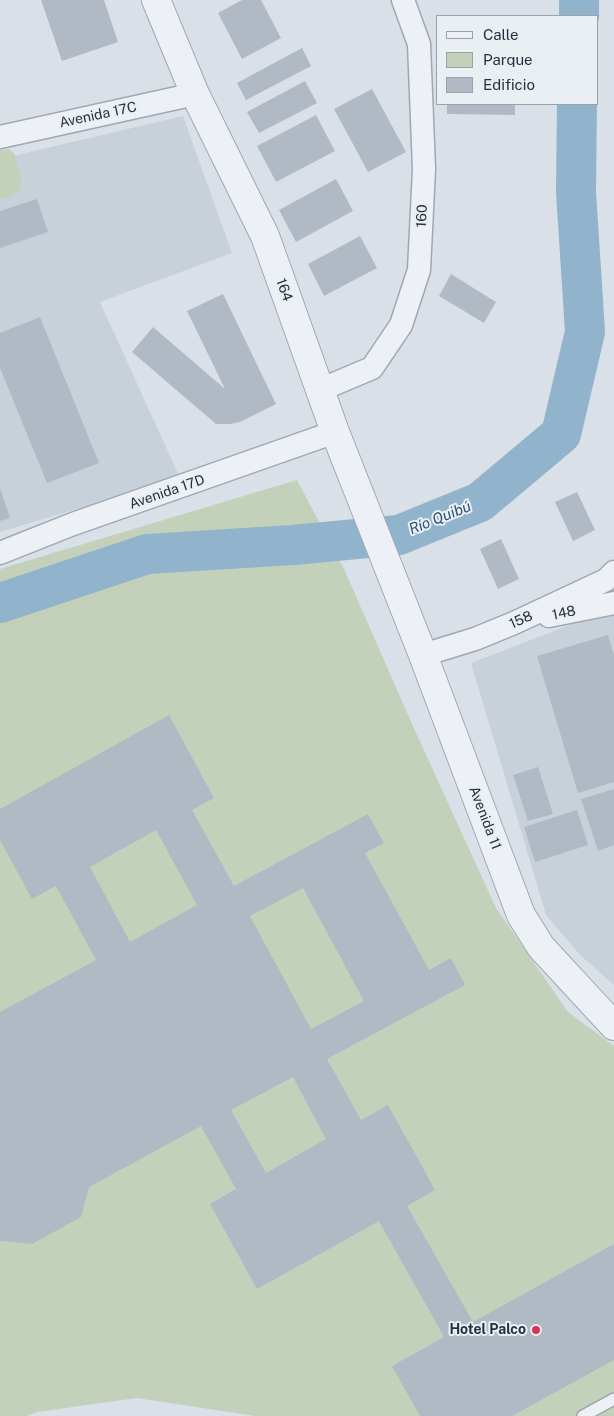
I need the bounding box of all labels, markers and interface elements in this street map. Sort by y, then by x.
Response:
legend [436,15,599,105]
text: Calle [483,26,519,43]
text: Parque [483,51,533,68]
text: Edificio [483,76,535,93]
street label: Avenida 17C [58,99,138,131]
street label: 160 [413,204,431,228]
street label: 164 [272,276,296,304]
street label: Avenida 17D [127,471,207,513]
water label: Río Quibú [406,497,474,539]
street label: 148 [551,602,577,624]
street label: 158 [507,608,535,632]
street label: Avenida 11 [465,784,505,852]
place label: Hotel Palco [449,1322,526,1338]
marker: Hotel Palco [530,1324,542,1336]

